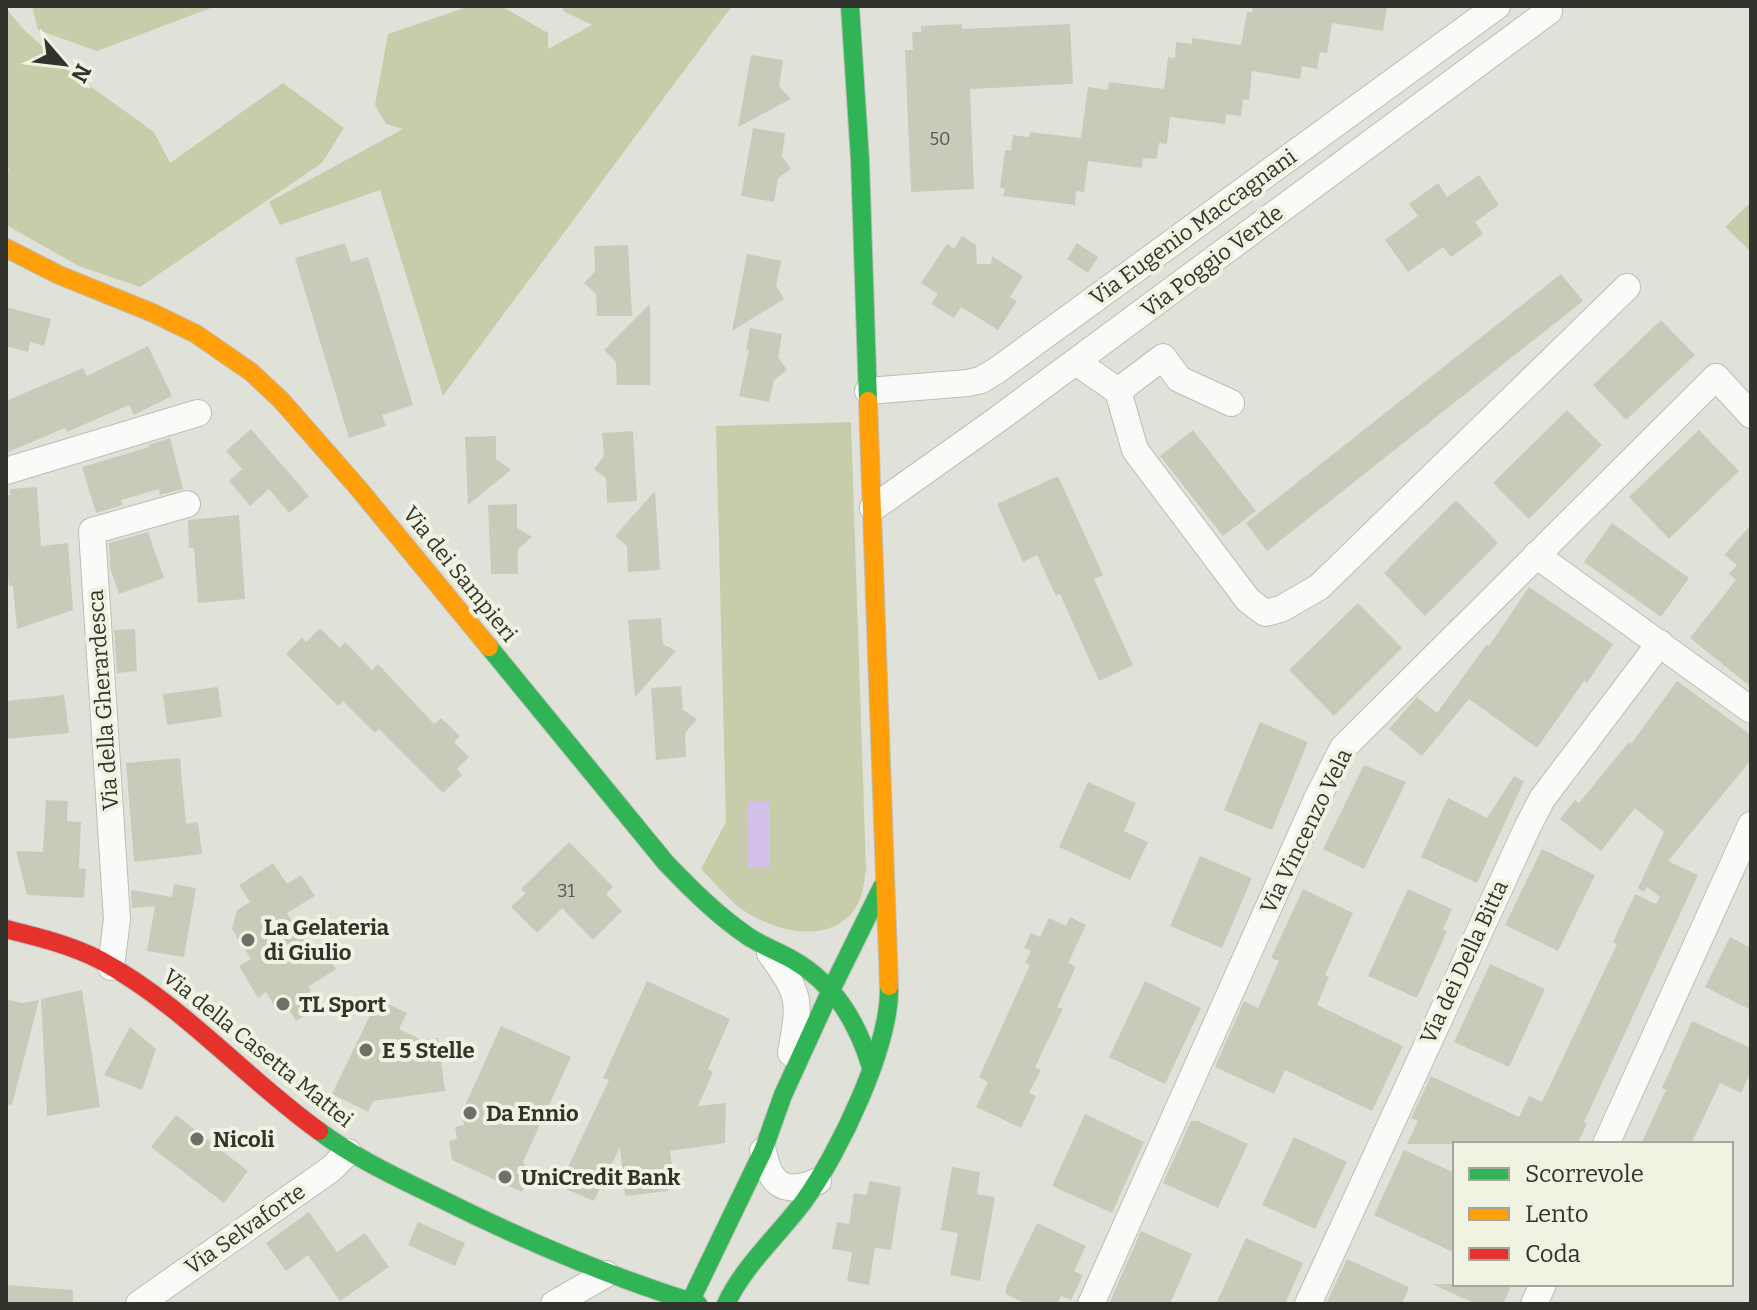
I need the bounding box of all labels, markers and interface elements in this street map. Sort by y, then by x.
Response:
north arrow [24,24,104,104]
text: N [65,59,97,87]
house number: 50 [929,128,951,150]
street label: Via Eugenio Maccagnani [1084,143,1302,311]
street label: Via Poggio Verde [1136,199,1288,323]
street label: Via dei Sampieri [397,501,523,647]
street label: Via della Gherardesca [82,589,124,811]
street label: Via Vincenzo Vela [1254,744,1358,918]
street label: Via dei Della Bitta [1414,876,1514,1048]
house number: 31 [557,880,575,902]
place label: La Gelateria di Giulio [264,914,390,966]
marker: La Gelateria di Giulio [239,931,257,949]
street label: Via della Casetta Mattei [157,963,359,1133]
place label: TL Sport [299,991,386,1018]
marker: TL Sport [274,995,292,1013]
place label: E 5 Stelle [382,1037,475,1064]
marker: E 5 Stelle [357,1041,375,1059]
place label: Da Ennio [486,1100,579,1127]
marker: Da Ennio [461,1104,479,1122]
place label: Nicoli [213,1126,274,1153]
marker: Nicoli [188,1130,206,1148]
legend [1453,1142,1733,1286]
text: Scorrevole [1525,1160,1644,1188]
place label: UniCredit Bank [521,1164,680,1191]
marker: UniCredit Bank [496,1168,514,1186]
street label: Via Selvaforte [180,1178,310,1280]
text: Lento [1525,1200,1588,1228]
text: Coda [1525,1240,1581,1268]

